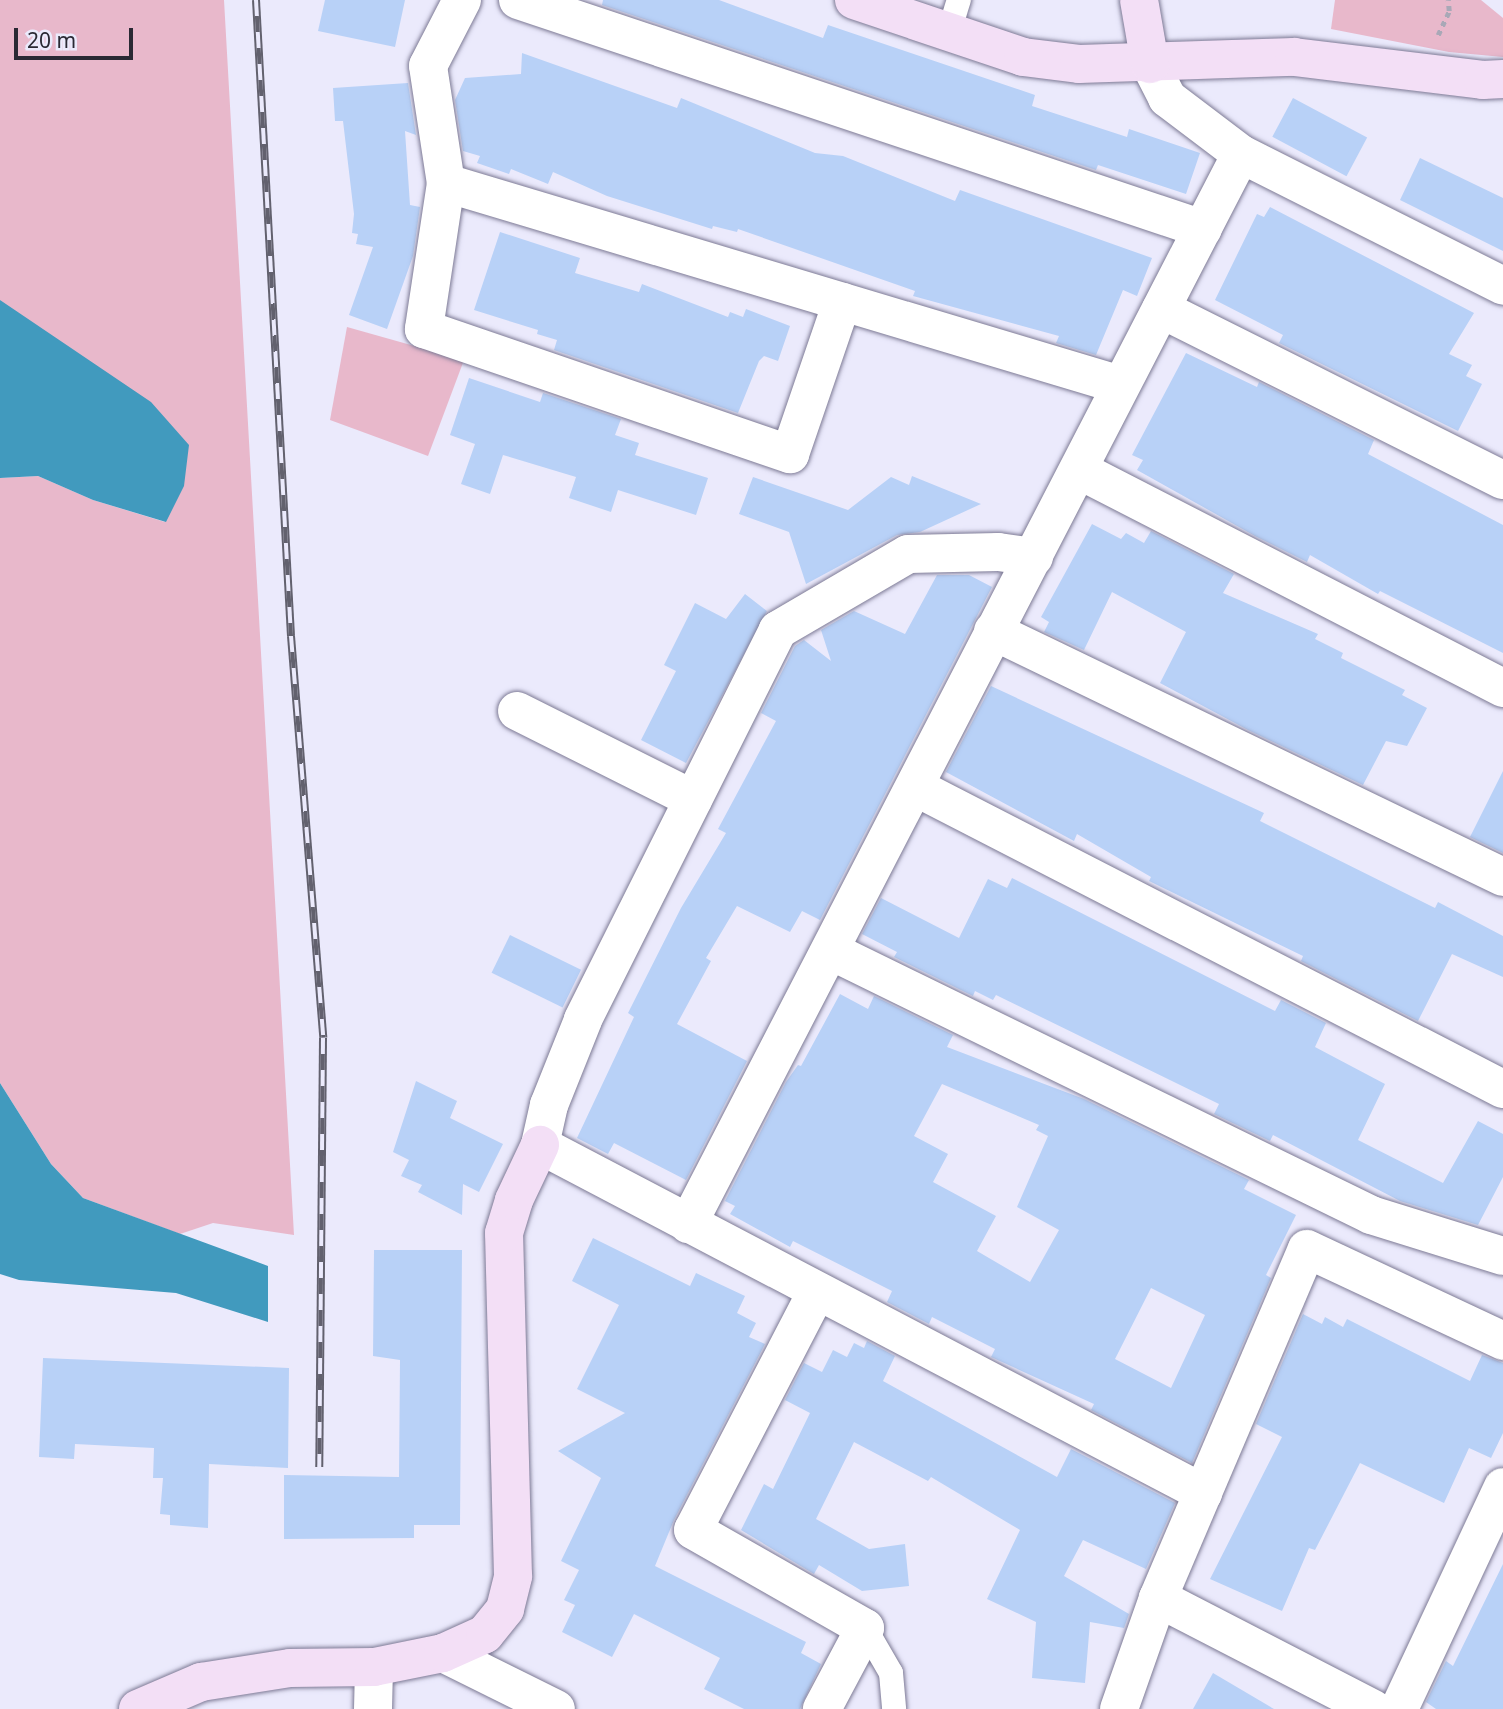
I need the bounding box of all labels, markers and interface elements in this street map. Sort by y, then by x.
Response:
scale bar [18,14,136,58]
text: 20 m [27,26,76,54]

